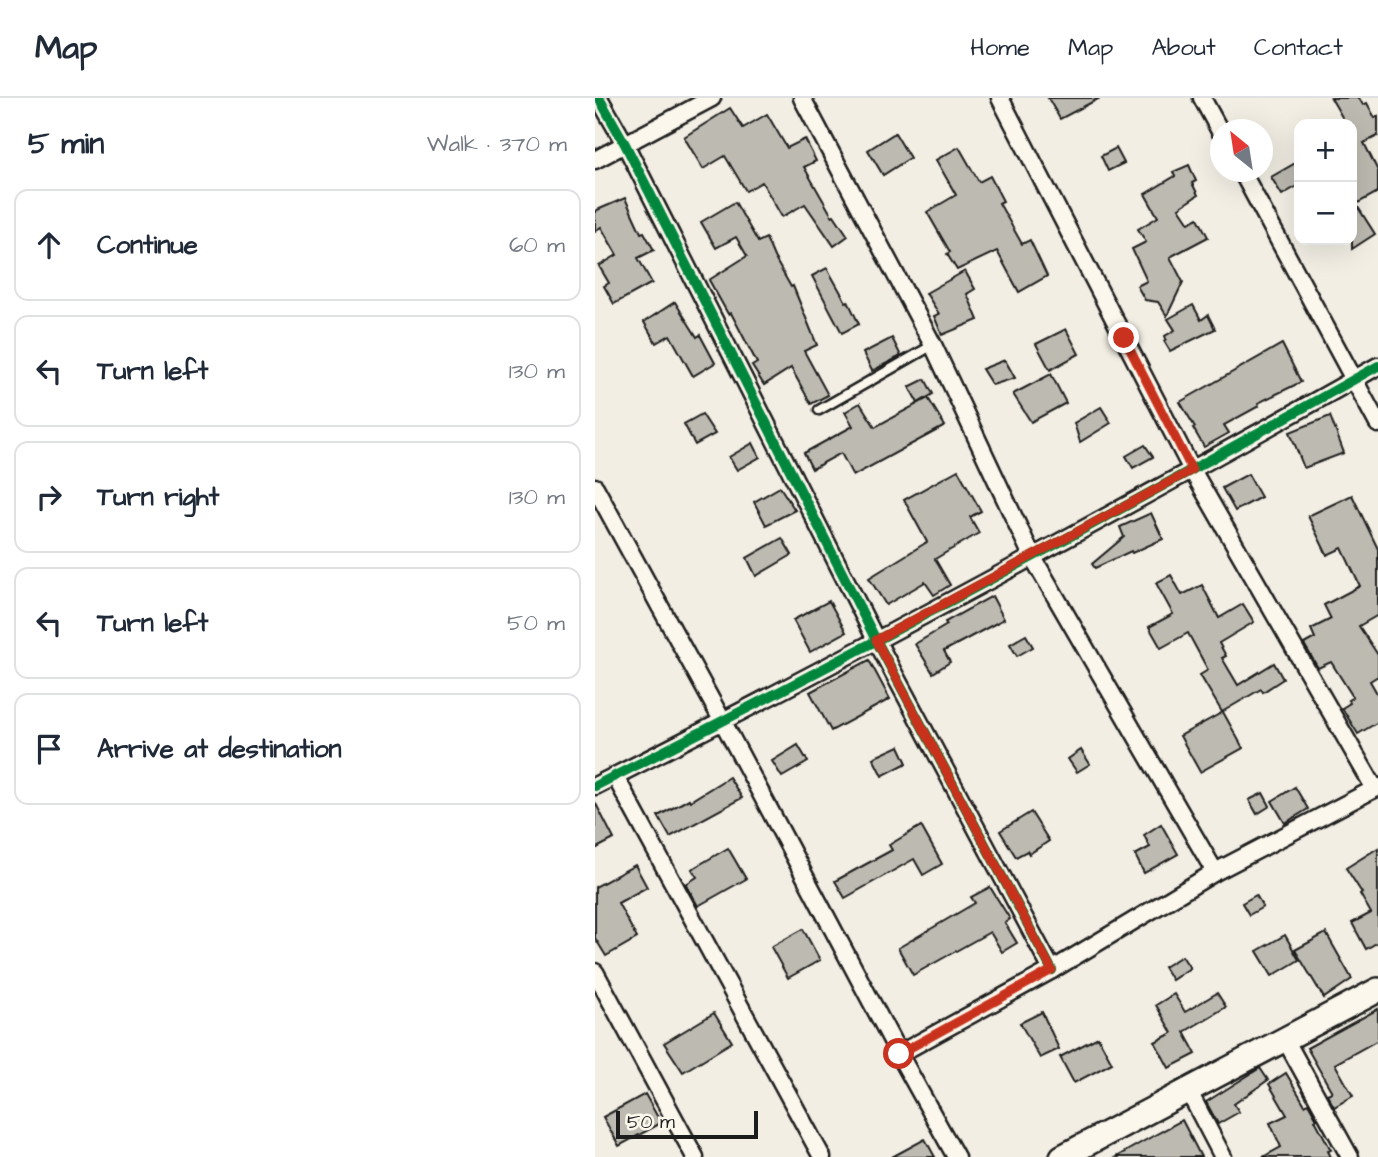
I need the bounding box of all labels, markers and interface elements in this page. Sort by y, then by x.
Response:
text: Map [35,25,97,71]
text: Home [970,31,1030,65]
text: Map [1068,31,1113,65]
text: About [1151,31,1216,65]
text: Contact [1254,31,1343,65]
north arrow [1210,119,1273,182]
map controls [1294,119,1357,245]
button: + [1294,119,1357,182]
text: 5 min [28,123,104,165]
text: Walk · 370 m [427,128,567,160]
button: − [1294,182,1357,245]
icon: ahead [30,226,68,264]
text: Continue [97,227,198,263]
text: 60 m [509,229,565,261]
route end [1108,322,1139,353]
icon: left [30,352,68,390]
text: Turn left [97,353,208,389]
text: 130 m [509,355,565,387]
icon: right [30,478,68,516]
text: Turn right [97,479,219,515]
text: 130 m [509,481,565,513]
icon: left [30,604,68,642]
text: Turn left [97,605,208,641]
text: 50 m [507,607,565,639]
icon: arrive [30,730,68,768]
text: Arrive at destination [97,731,342,767]
route start [883,1038,914,1069]
scale bar [616,1108,758,1140]
text: 50 m [627,1109,675,1136]

